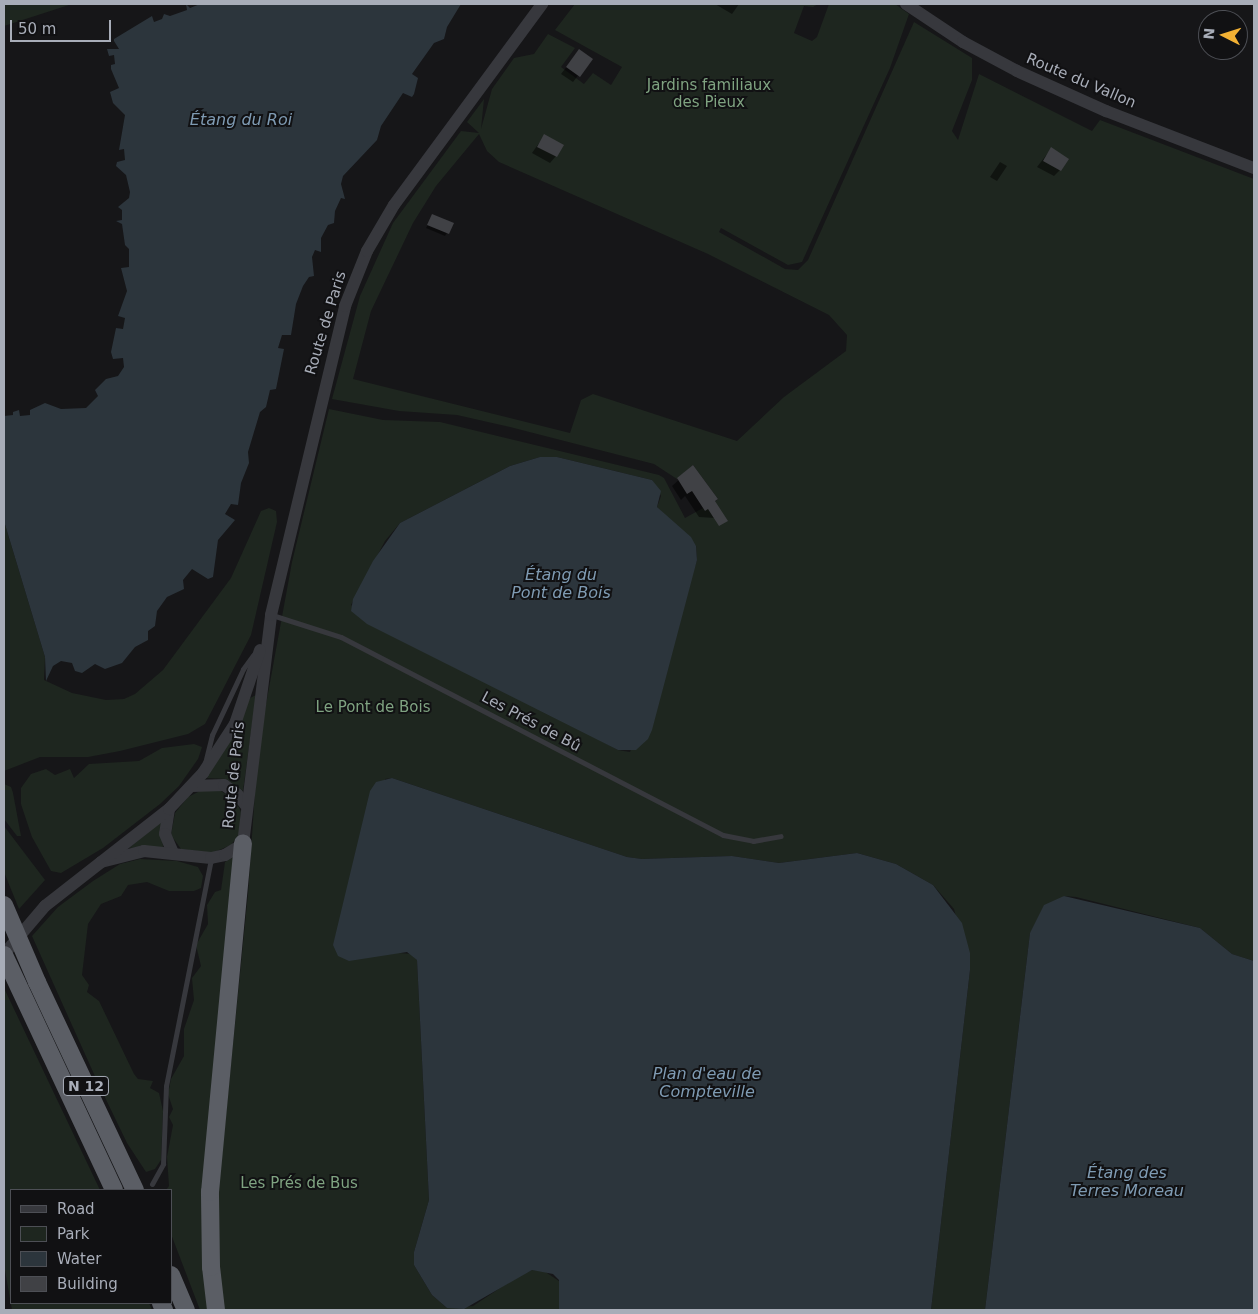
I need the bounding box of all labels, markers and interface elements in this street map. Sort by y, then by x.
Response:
scale bar [12,10,114,42]
north arrow [1198,10,1248,60]
text: 50 m [18,20,56,38]
text: N [1201,27,1218,40]
street label: Route du Vallon [1023,50,1139,112]
park label: Jardins familiaux des Pieux [647,76,771,111]
water label: Étang du Roi [190,110,292,130]
street label: Route de Paris [302,269,350,377]
water label: Étang du Pont de Bois [511,565,611,603]
street label: Les Prés de Bû [478,688,584,756]
park label: Le Pont de Bois [316,699,430,717]
street label: Route de Paris [219,721,249,829]
water label: Plan d'eau de Compteville [653,1064,761,1102]
road number: N 12 [62,1074,110,1098]
water label: Étang des Terres Moreau [1070,1163,1184,1201]
park label: Les Prés de Bus [240,1175,358,1193]
legend [10,1189,172,1304]
text: Road [57,1200,95,1218]
text: Park [57,1225,89,1243]
text: Water [57,1250,101,1268]
text: Building [57,1275,118,1293]

